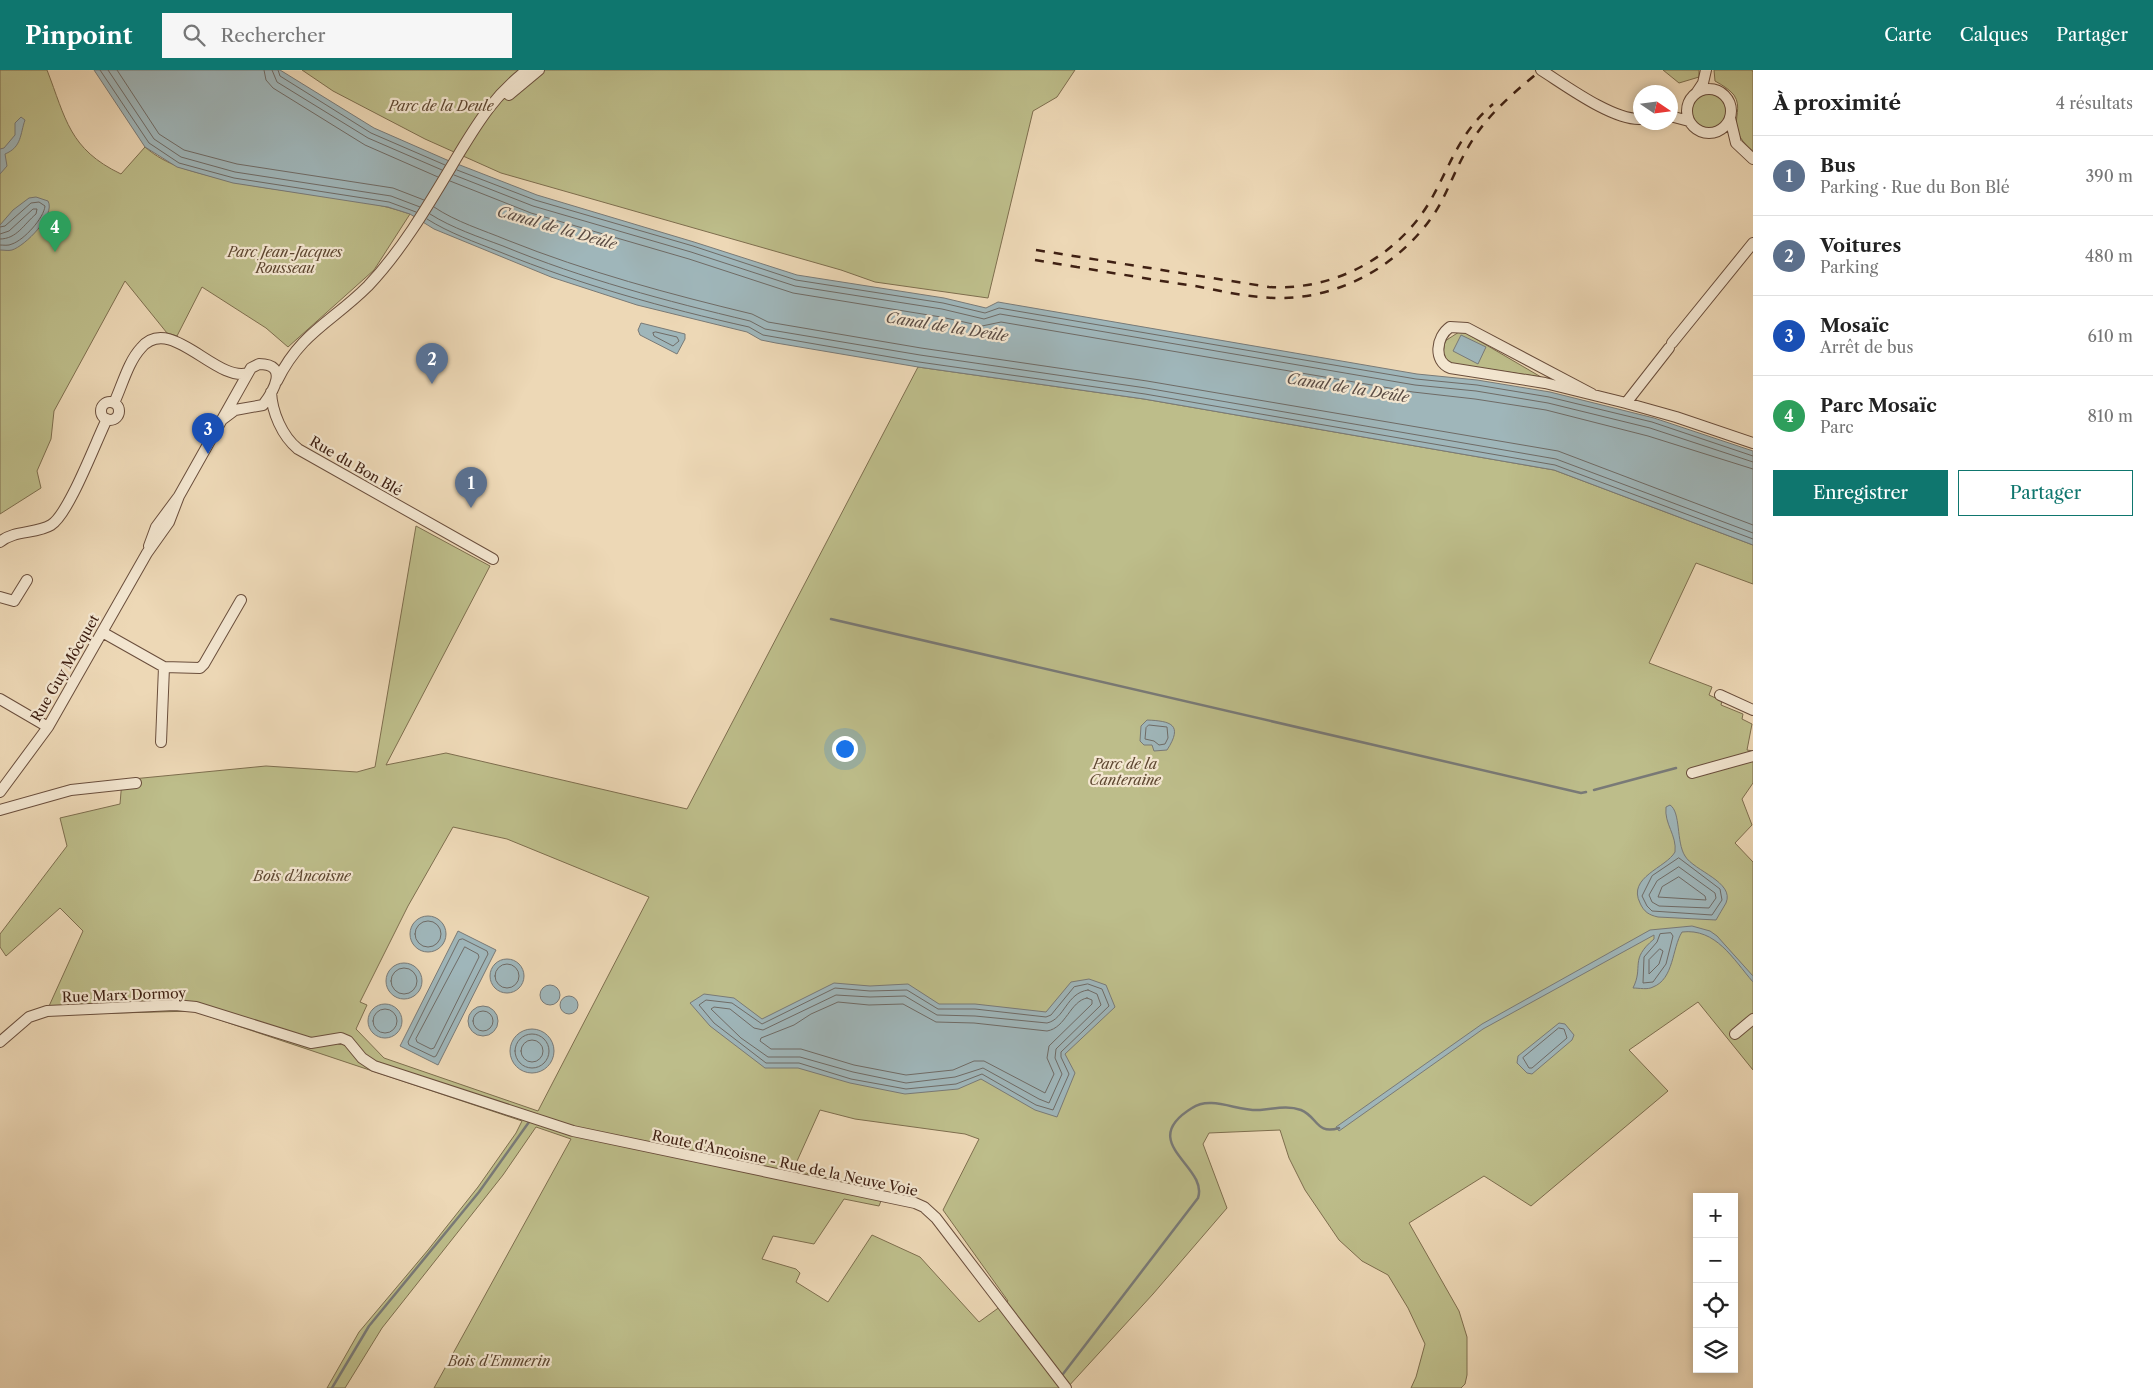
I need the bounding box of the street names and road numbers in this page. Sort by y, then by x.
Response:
street label: Rue du Bon Blé [307,432,406,500]
street label: Rue Guy Môcquet [27,611,103,725]
street label: Rue Marx Dormoy [62,984,187,1006]
street label: Route d'Ancoisne - Rue de la Neuve Voie [650,1126,920,1200]

